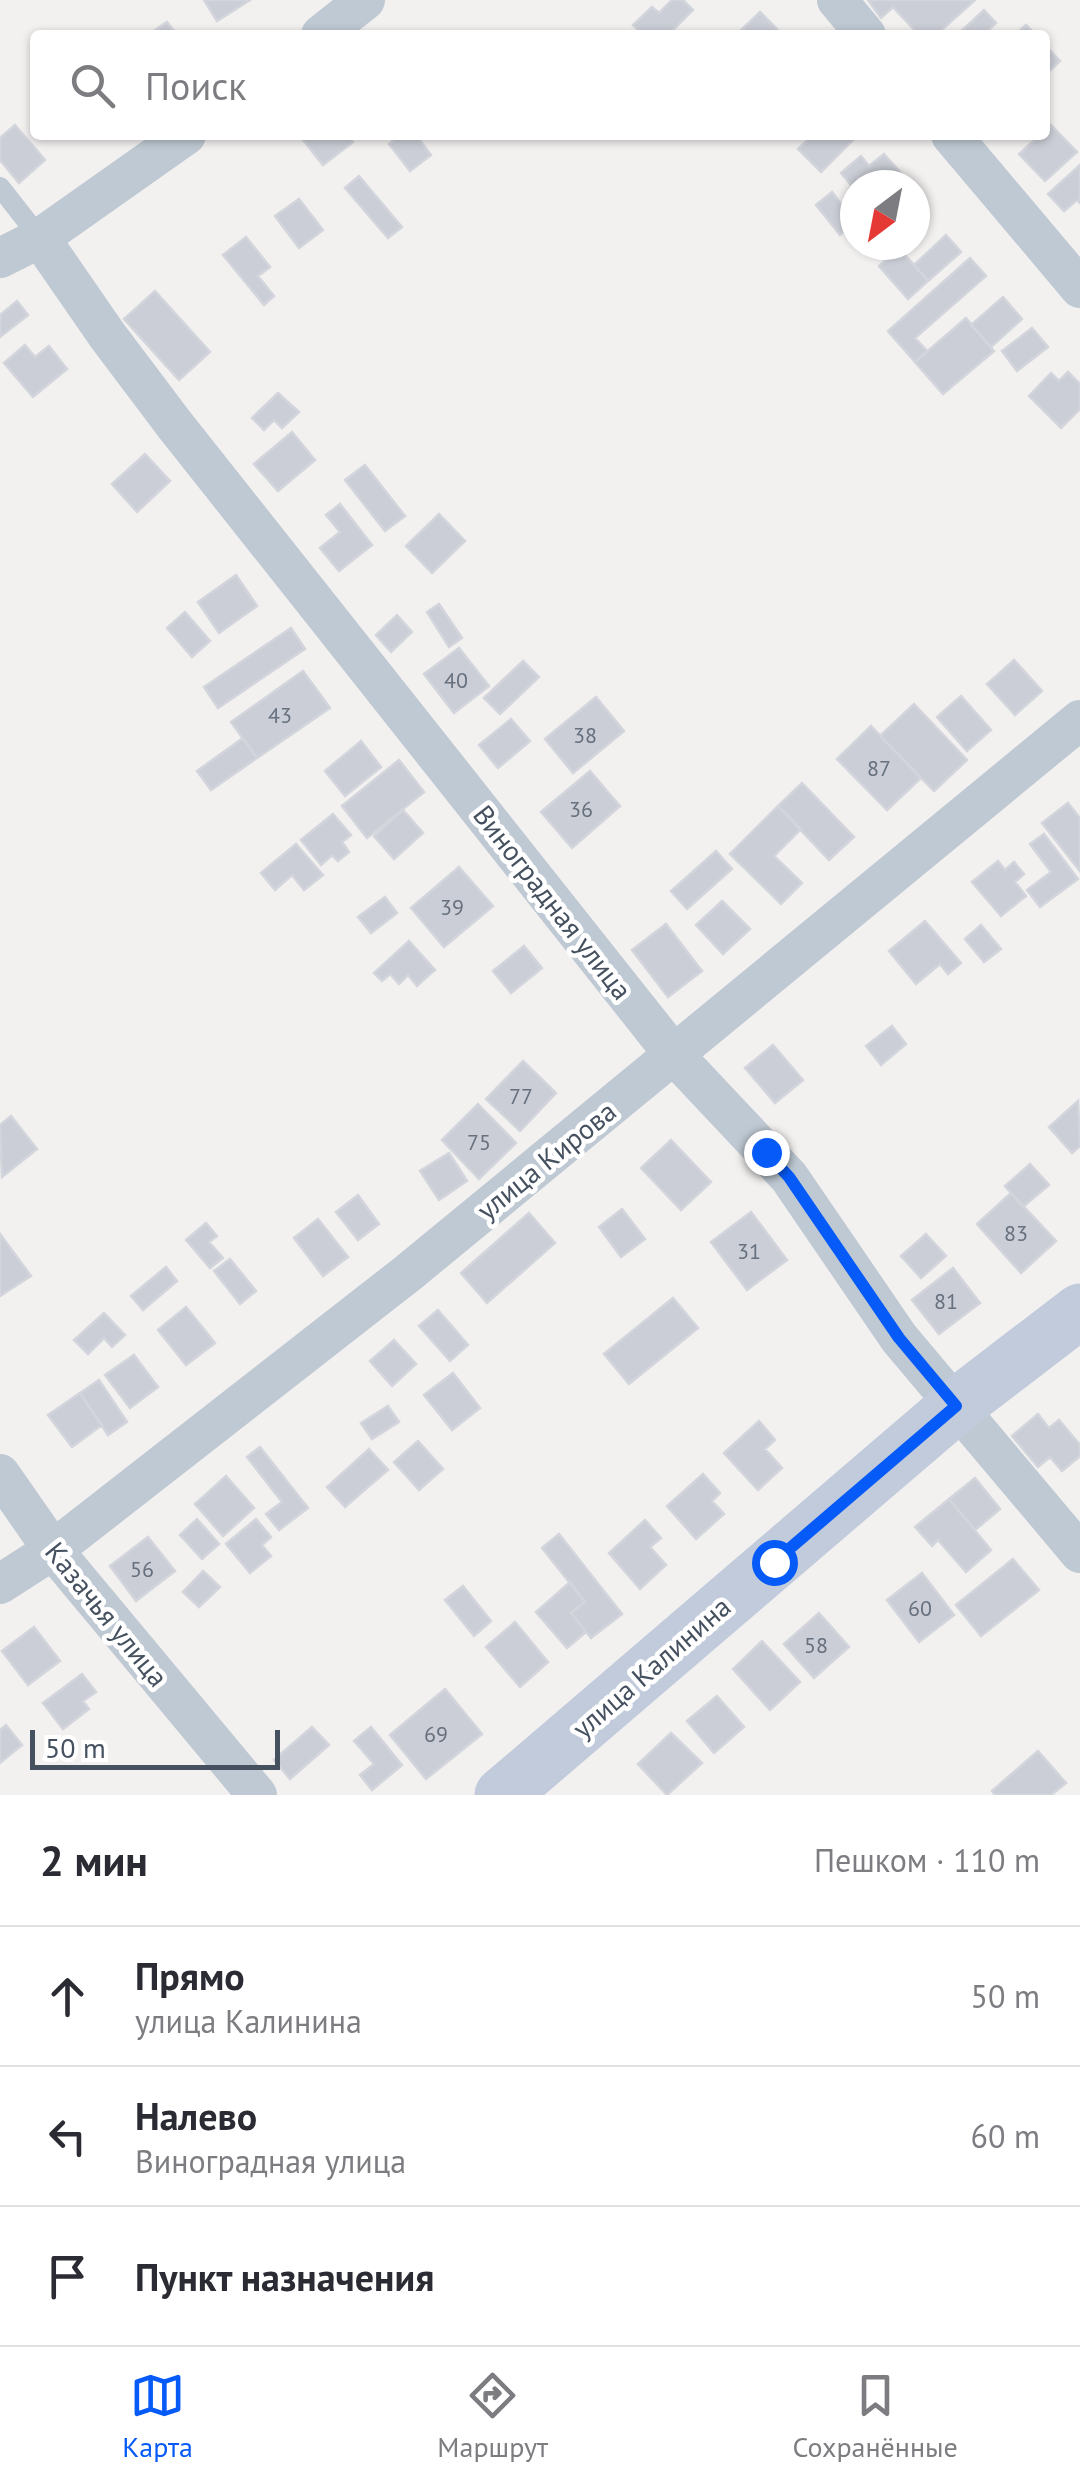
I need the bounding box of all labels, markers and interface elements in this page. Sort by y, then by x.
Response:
search box [30,30,1050,140]
icon: search [65,58,120,113]
text: Поиск [145,61,246,110]
north arrow [840,170,930,260]
house number: 40 [444,666,468,694]
house number: 43 [268,701,292,729]
house number: 38 [573,721,597,749]
house number: 87 [867,754,891,782]
house number: 36 [569,795,593,823]
street label: Виноградная улица [465,797,641,1007]
house number: 39 [440,893,464,921]
house number: 77 [509,1082,533,1110]
street label: улица Кирова [469,1092,623,1228]
house number: 75 [467,1128,491,1156]
route end [744,1130,790,1176]
house number: 83 [1004,1219,1028,1247]
house number: 31 [737,1237,761,1265]
house number: 81 [934,1287,958,1315]
street label: Казачья улица [37,1534,177,1694]
route start [752,1540,798,1586]
house number: 56 [130,1555,154,1583]
street label: улица Калинина [564,1588,738,1746]
house number: 60 [908,1594,932,1622]
house number: 58 [804,1631,828,1659]
house number: 69 [424,1720,448,1748]
scale bar [30,1725,280,1770]
text: 50 m [45,1729,106,1766]
text: 2 мин [40,1833,148,1888]
text: Пешком · 110 m [814,1839,1040,1881]
text: Прямо [135,1951,245,2000]
icon: ahead [40,1969,95,2024]
text: 50 m [971,1975,1040,2017]
text: улица Калинина [135,2000,362,2042]
text: Налево [135,2091,257,2140]
icon: left [40,2109,95,2164]
text: 60 m [971,2115,1040,2157]
text: Виноградная улица [135,2140,406,2182]
icon: arrive [40,2249,95,2304]
text: Пункт назначения [135,2252,434,2301]
tab: Карта [122,2368,193,2465]
tab: Маршрут [437,2368,548,2465]
tab: Сохранённые [793,2368,958,2465]

